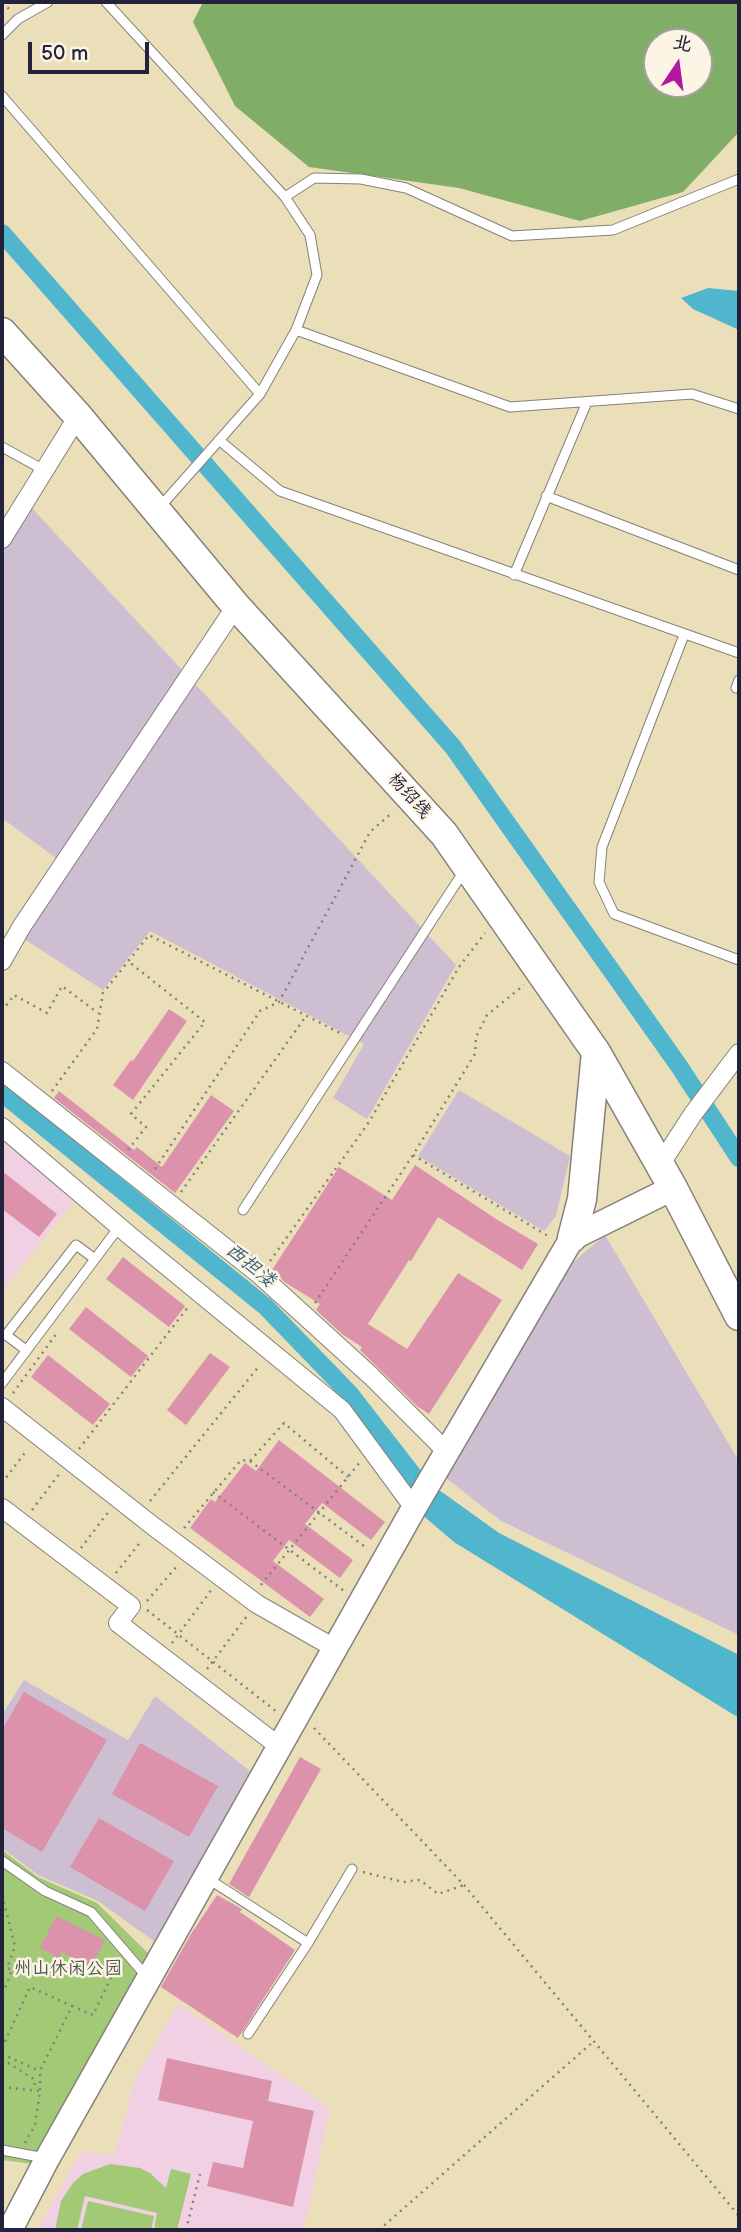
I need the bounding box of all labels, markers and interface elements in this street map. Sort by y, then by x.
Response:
scale bar [32,28,152,72]
north arrow [643,28,713,98]
text: 北 [671,31,694,57]
text: 50 m [41,41,88,66]
street label: 杨绍线 [383,769,435,823]
water label: 西担溇 [221,1239,279,1293]
park label: 州山休闲公园 [14,1958,122,1980]

